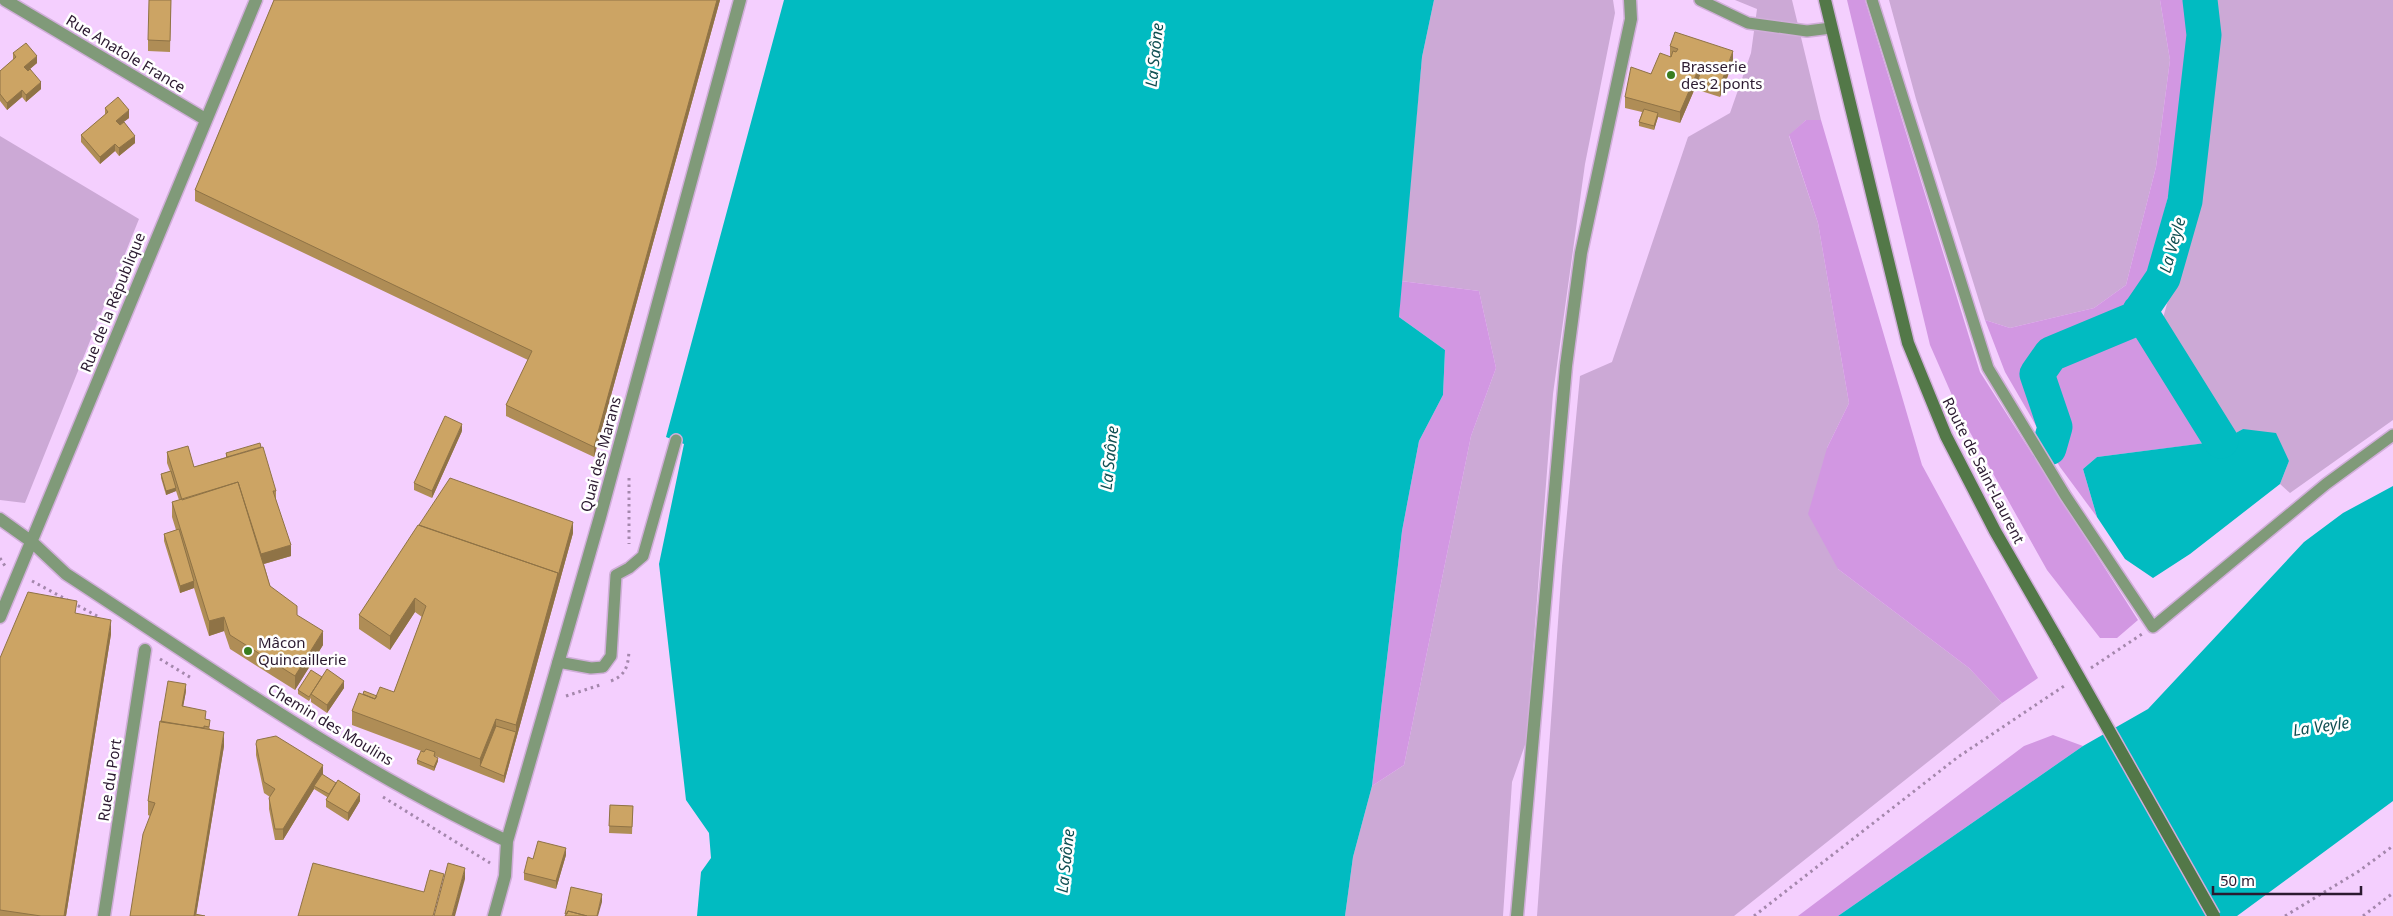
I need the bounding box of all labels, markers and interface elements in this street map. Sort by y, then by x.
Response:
street label: Rue Anatole France [63,9,189,97]
water label: La Saône [1140,22,1168,88]
place label: Brasserie des 2 ponts [1681,56,1762,93]
marker: Brasserie des 2 ponts [1665,69,1677,81]
water label: La Veyle [2154,215,2190,275]
street label: Rue de la République [75,229,149,375]
street label: Route de Saint-Laurent [1938,393,2030,547]
street label: Quai des Marans [575,394,625,514]
water label: La Saône [1095,425,1123,491]
place label: Mâcon Quincaillerie [258,632,346,669]
marker: Mâcon Quincaillerie [242,645,254,657]
street label: Chemin des Moulins [264,679,398,769]
water label: La Veyle [2291,711,2351,741]
street label: Rue du Port [93,737,125,823]
water label: La Saône [1051,828,1079,894]
scale bar [2213,864,2360,896]
text: 50 m [2220,870,2255,890]

